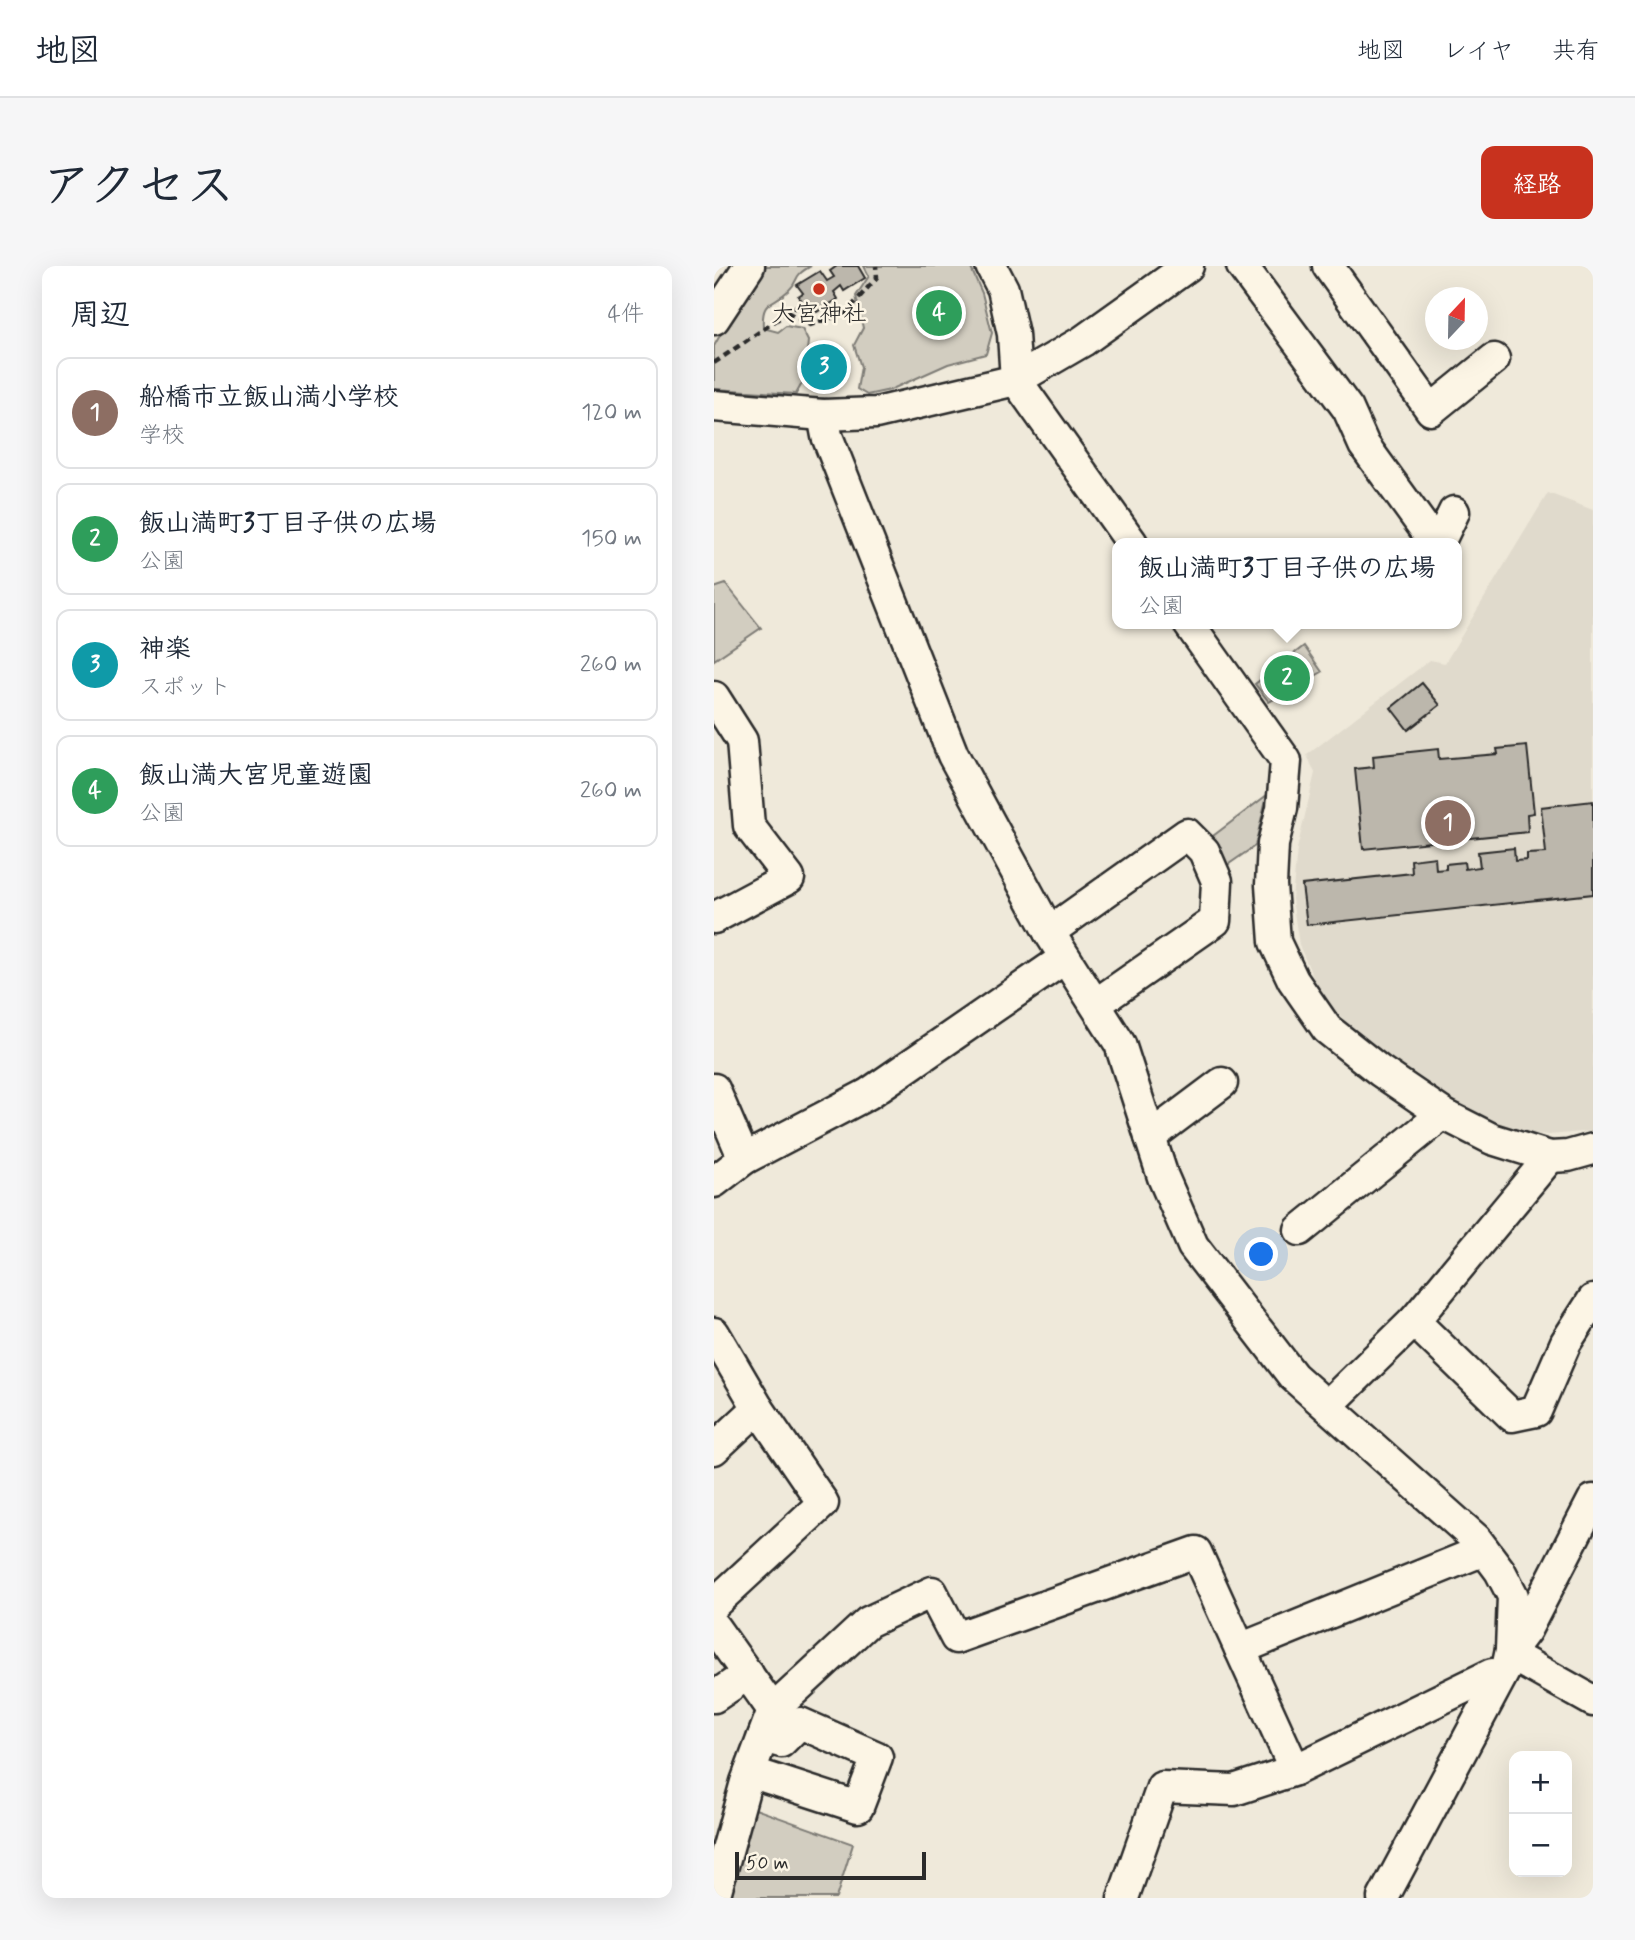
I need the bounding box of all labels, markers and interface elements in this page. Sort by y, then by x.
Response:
text: 地図 [35,30,101,74]
text: 地図 [1357,36,1405,67]
text: レイヤ [1443,36,1514,67]
text: 共有 [1552,36,1600,67]
button: 経路 [1481,146,1593,219]
text: アクセス [42,155,235,220]
marker: 大宮神社 [811,281,827,297]
pin: 4 [916,287,962,339]
north arrow [1425,287,1488,350]
text: 周辺 [70,296,130,335]
place label: 大宮神社 [771,299,867,330]
text: 4件 [608,300,644,330]
pin: 3 [801,341,847,393]
text: 船橋市立飯山満小学校 [139,381,399,415]
text: 1 [90,398,100,428]
text: 120 m [581,398,642,428]
text: 学校 [139,421,185,451]
text: 飯山満町3丁目子供の広場 [139,507,437,541]
text: 2 [89,524,101,554]
text: 150 m [581,524,642,554]
popup [1112,538,1462,629]
text: 公園 [139,547,185,577]
text: 飯山満町3丁目子供の広場 [1138,552,1436,586]
text: 公園 [1138,592,1184,622]
text: 神楽 [139,633,191,667]
text: 3 [90,650,100,680]
text: 260 m [580,650,642,680]
pin: 2 [1264,652,1310,704]
text: スポット [139,673,231,703]
text: 飯山満大宮児童遊園 [139,759,373,793]
text: 4 [88,776,102,806]
text: 260 m [580,776,642,806]
pin: 1 [1425,797,1471,849]
text: 公園 [139,799,185,829]
your location [1244,1237,1278,1271]
map controls [1509,1751,1572,1877]
button: + [1509,1751,1572,1814]
button: − [1509,1814,1572,1877]
scale bar [735,1849,926,1881]
text: 50 m [746,1851,789,1876]

